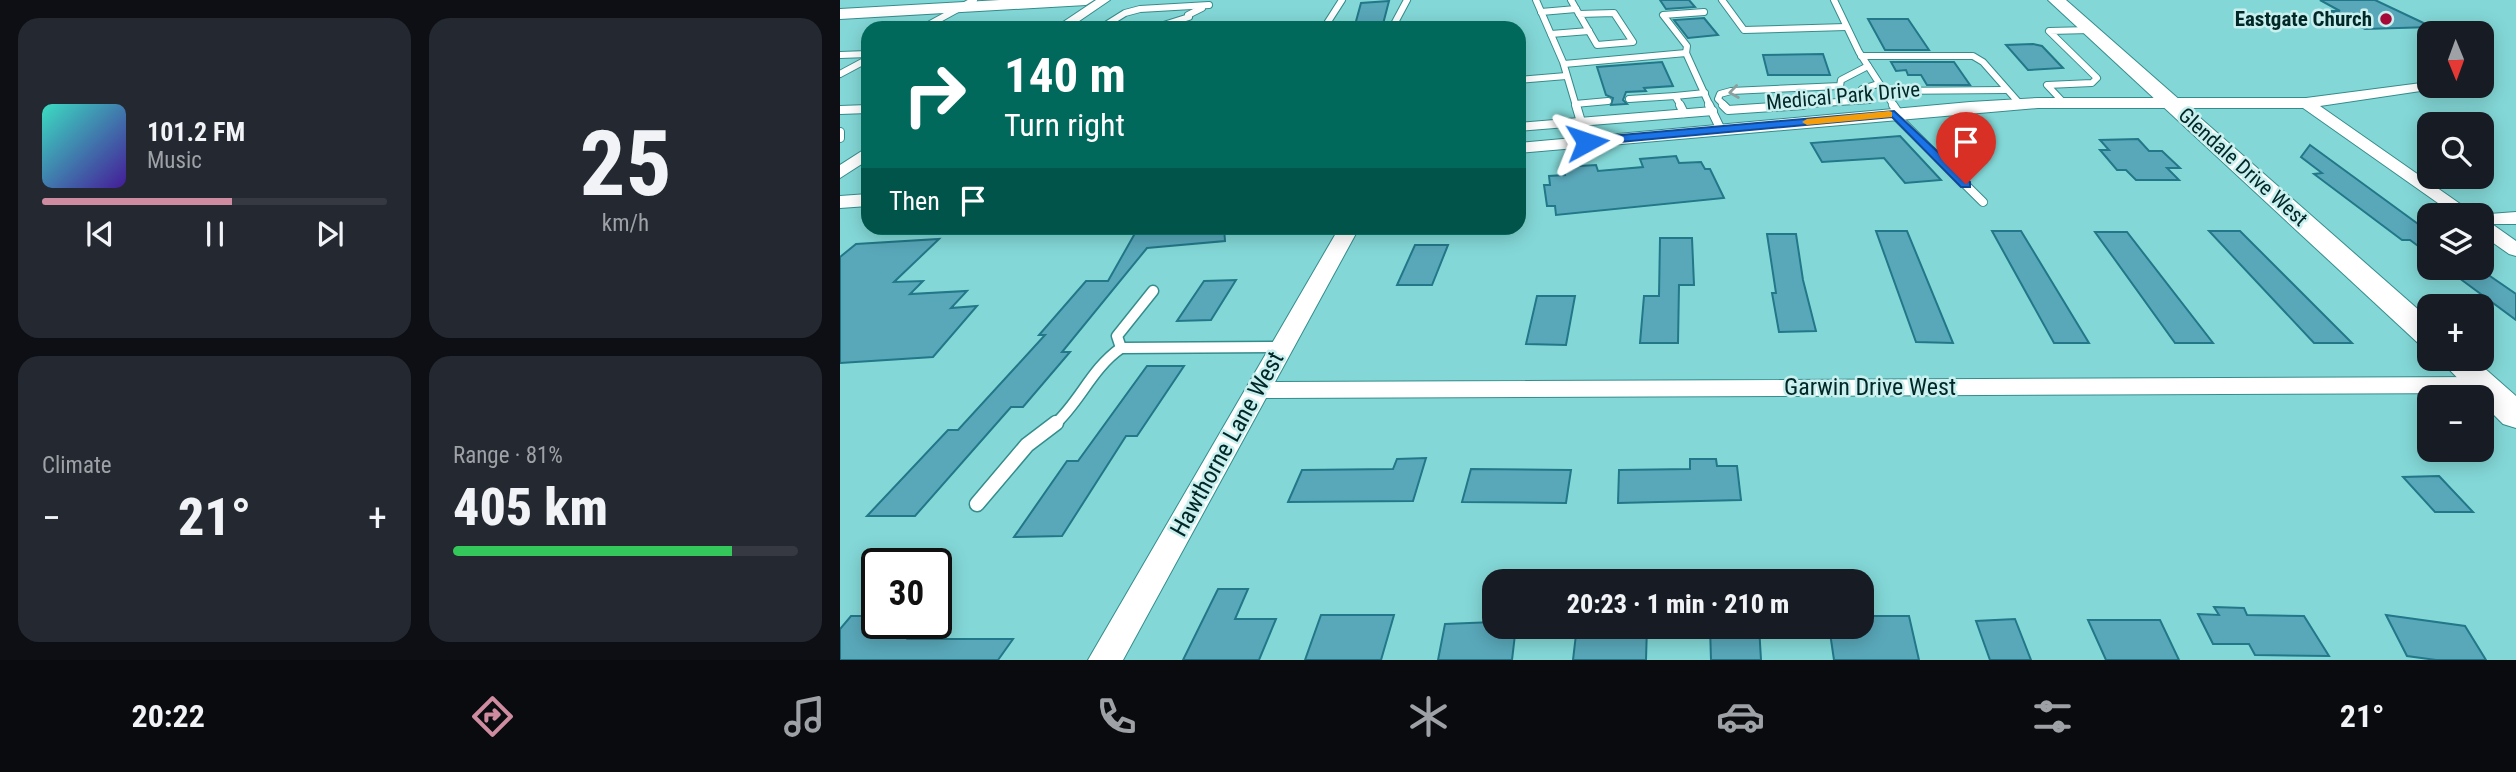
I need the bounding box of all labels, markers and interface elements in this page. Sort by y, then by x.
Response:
place label: Eastgate Church [2235,7,2372,31]
marker: Eastgate Church [2378,11,2394,27]
north arrow [2417,21,2494,98]
map controls [2417,21,2494,462]
text: 140 m [1004,47,1126,104]
icon: right [889,49,980,140]
street label: Medical Park Drive [1765,77,1921,115]
one-way arrow [1728,84,1740,99]
street label: Glendale Drive West [2174,103,2312,231]
position arrow [1550,105,1624,179]
text: Turn right [1004,106,1125,144]
text: 25 [580,111,671,217]
pin [1936,112,1996,184]
button: search [2417,112,2494,189]
text: 101.2 FM [147,117,245,147]
icon: arrive [1947,123,1985,161]
text: Music [147,147,202,174]
icon: arrive [954,182,992,220]
text: Then [889,186,940,216]
button: layers [2417,203,2494,280]
text: km/h [602,210,649,237]
icon: previous [81,215,119,253]
icon: pause [196,215,234,253]
icon: next [311,215,349,253]
button: + [2417,294,2494,371]
street label: Hawthorne Lane West [1165,347,1289,541]
street label: Garwin Drive West [1784,373,1956,401]
button: − [2417,385,2494,462]
text: Range · 81% [453,442,563,469]
text: Climate [42,452,112,479]
text: 405 km [453,477,608,538]
text: 21° [178,487,251,548]
text: − [42,496,61,540]
text: + [368,496,387,540]
speed limit sign: 30 [861,548,952,639]
text: 20:23 · 1 min · 210 m [1567,589,1789,619]
icon: directions [468,692,517,741]
icon: music [780,692,829,741]
icon: phone [1092,692,1141,741]
icon: climate [1404,692,1453,741]
icon: car [1716,692,1765,741]
icon: filters [2028,692,2077,741]
text: 20:22 [131,697,205,735]
text: 21° [2340,697,2384,735]

